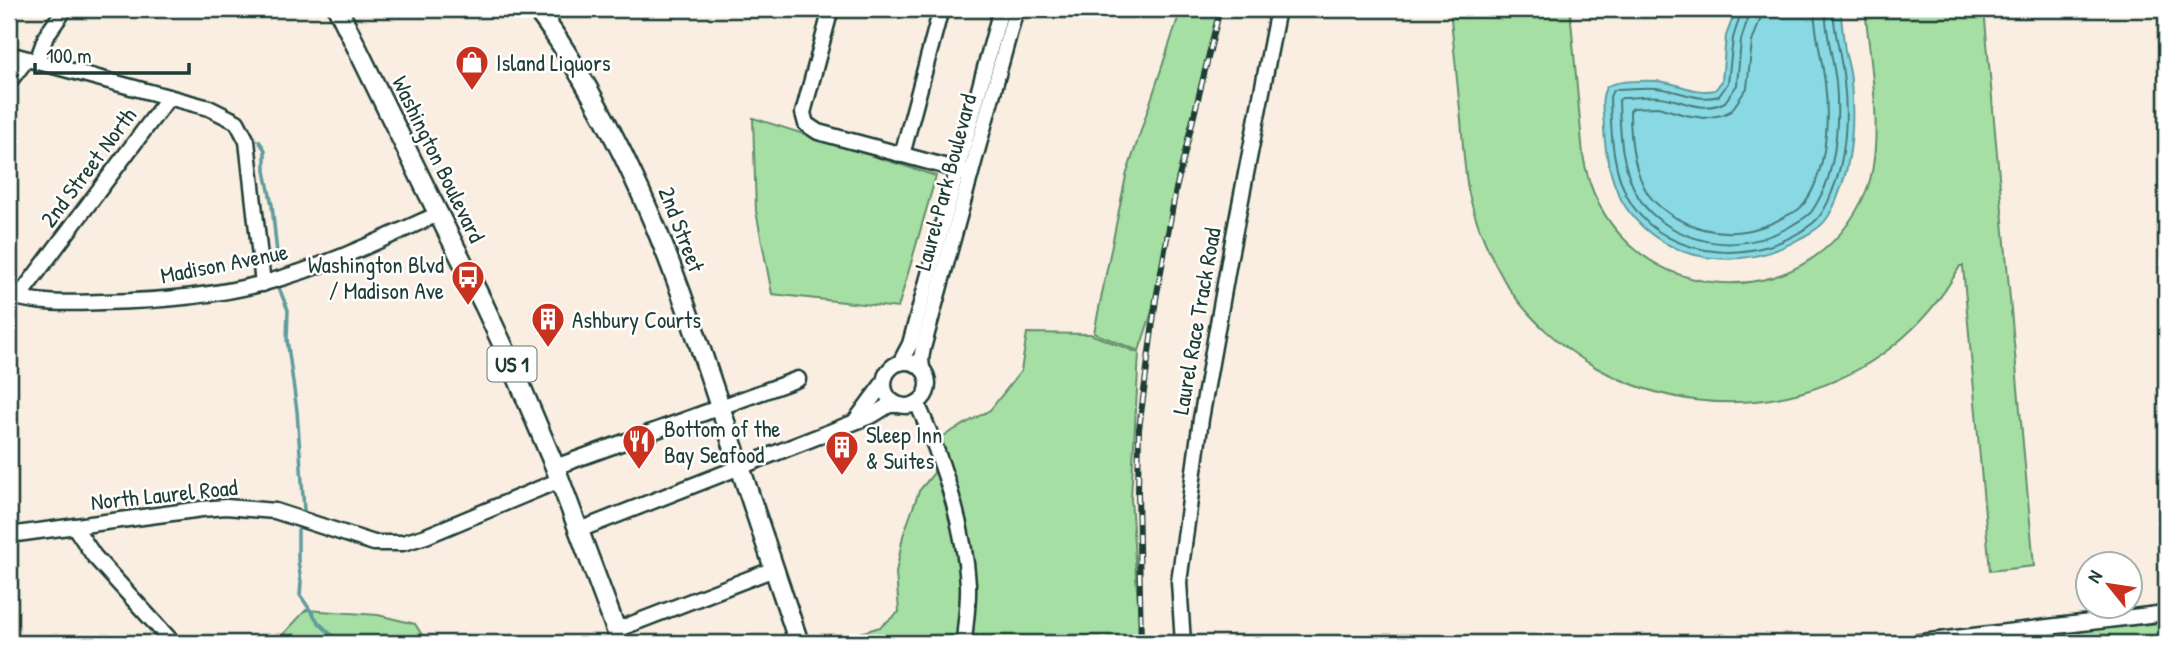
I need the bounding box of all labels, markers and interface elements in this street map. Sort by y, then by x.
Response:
scale bar [35,32,189,76]
text: 100 m [46,41,92,70]
shop icon: Island Liquors [453,43,491,92]
place label: Island Liquors [496,47,611,78]
street label: Washington Boulevard [385,71,493,248]
street label: Laurel Park Boulevard [907,90,983,274]
street label: 2nd Street North [33,101,143,233]
street label: 2nd Street [652,182,713,277]
street label: Laurel Race Track Road [1164,225,1228,417]
street label: Madison Avenue [158,235,290,291]
place label: Washington Blvd / Madison Ave [308,249,444,306]
bus stop icon: Washington Blvd / Madison Ave [449,258,487,307]
building icon: Ashbury Courts [529,300,567,349]
place label: Ashbury Courts [572,304,701,335]
road number: US 1 [488,346,536,382]
place label: Bottom of the Bay Seafood [664,413,781,470]
place label: Sleep Inn & Suites [866,419,942,476]
restaurant icon: Bottom of the Bay Seafood [620,422,658,471]
building icon: Sleep Inn & Suites [823,428,861,477]
street label: North Laurel Road [89,471,239,517]
north arrow [2074,550,2144,620]
text: N [2080,566,2108,587]

